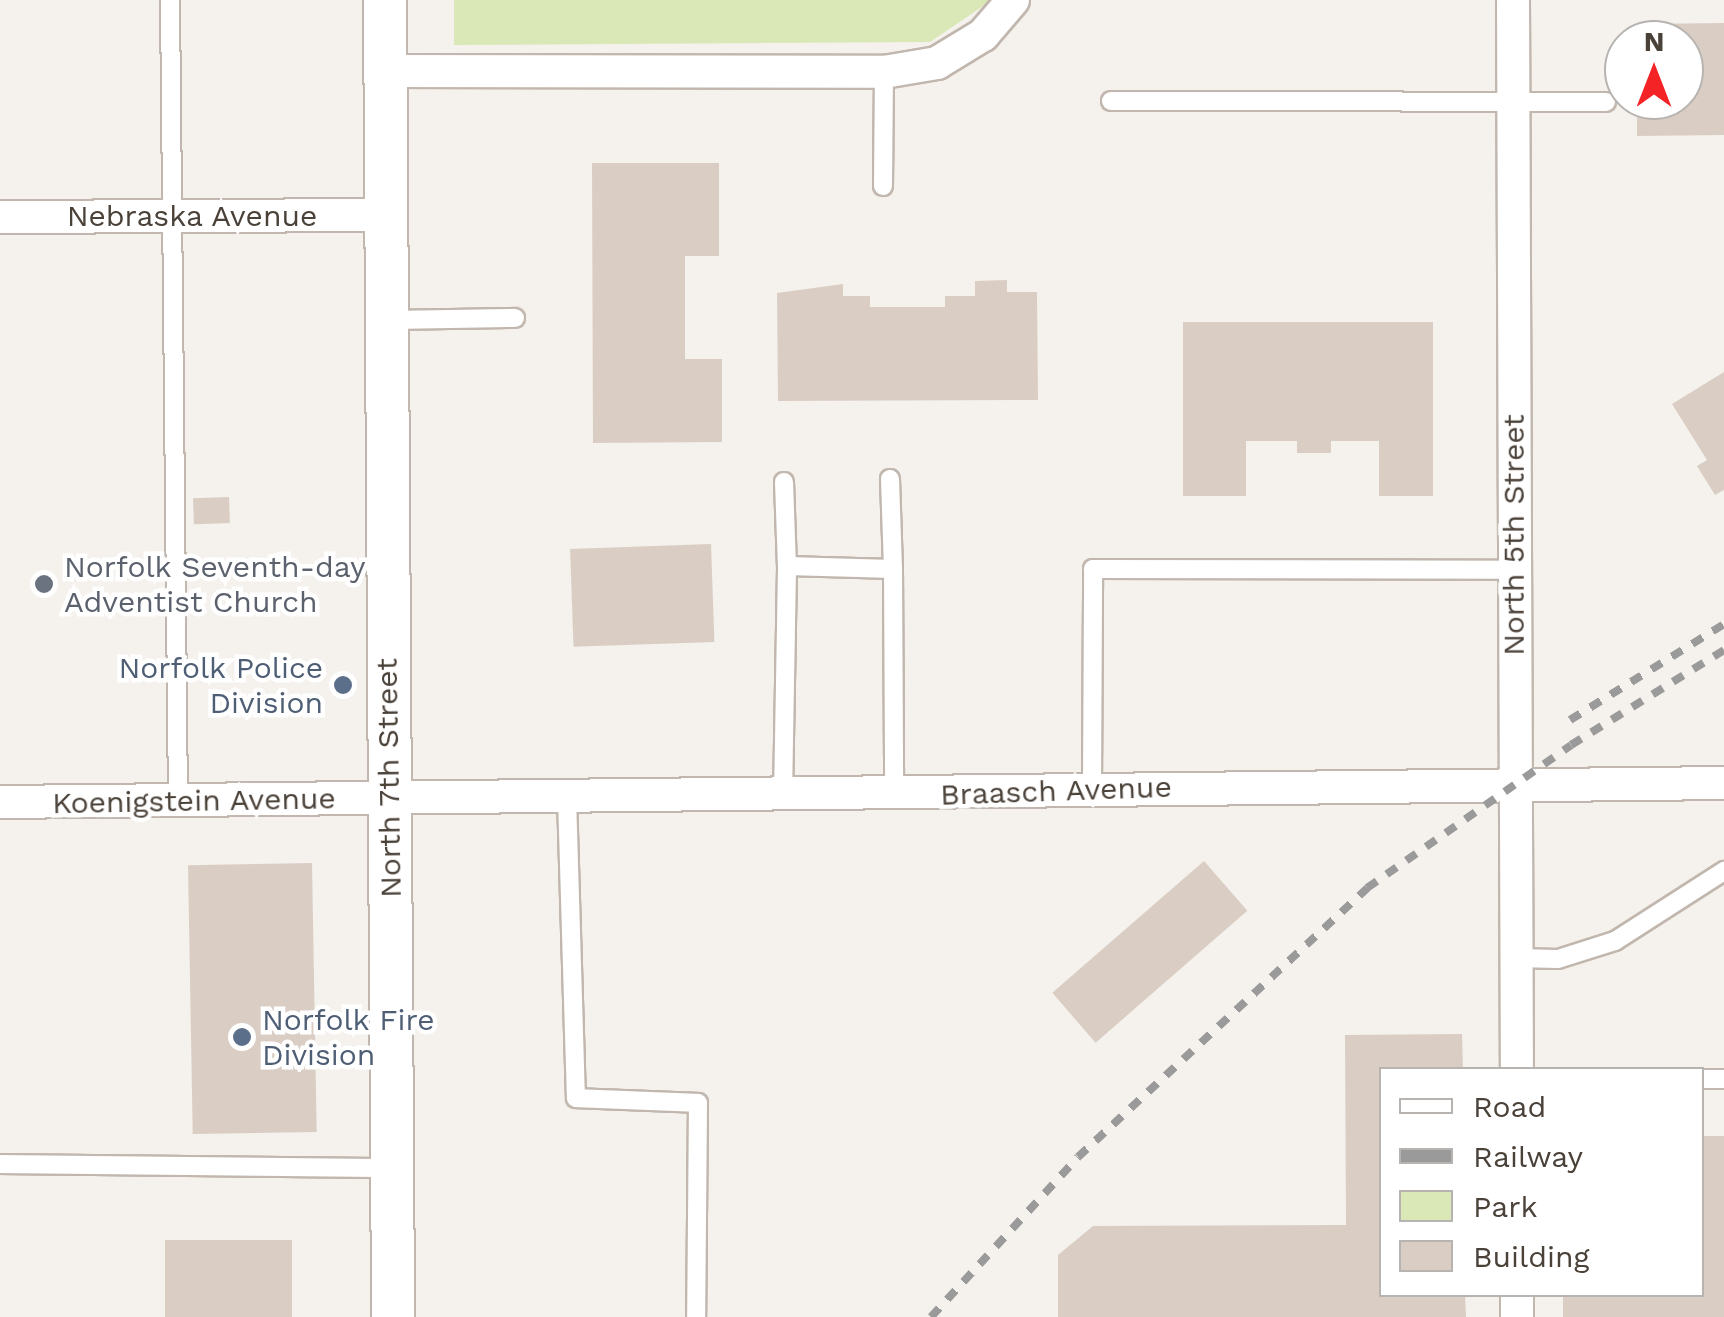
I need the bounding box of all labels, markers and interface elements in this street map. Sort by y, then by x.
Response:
north arrow [1604,20,1704,120]
text: N [1644,25,1664,58]
street label: Nebraska Avenue [66,198,318,234]
street label: North 5th Street [1496,414,1532,656]
place label: Norfolk Seventh-day Adventist Church [64,549,366,620]
marker: Norfolk Seventh-day Adventist Church [33,573,55,595]
place label: Norfolk Police Division [118,650,323,720]
street label: North 7th Street [369,657,409,899]
marker: Norfolk Police Division [332,674,354,696]
street label: Braasch Avenue [939,769,1173,813]
street label: Koenigstein Avenue [51,781,337,821]
place label: Norfolk Fire Division [262,1002,435,1072]
marker: Norfolk Fire Division [231,1026,253,1048]
legend [1379,1067,1704,1297]
text: Road [1473,1089,1546,1124]
text: Railway [1473,1139,1583,1174]
text: Park [1473,1189,1538,1224]
text: Building [1473,1239,1590,1274]

